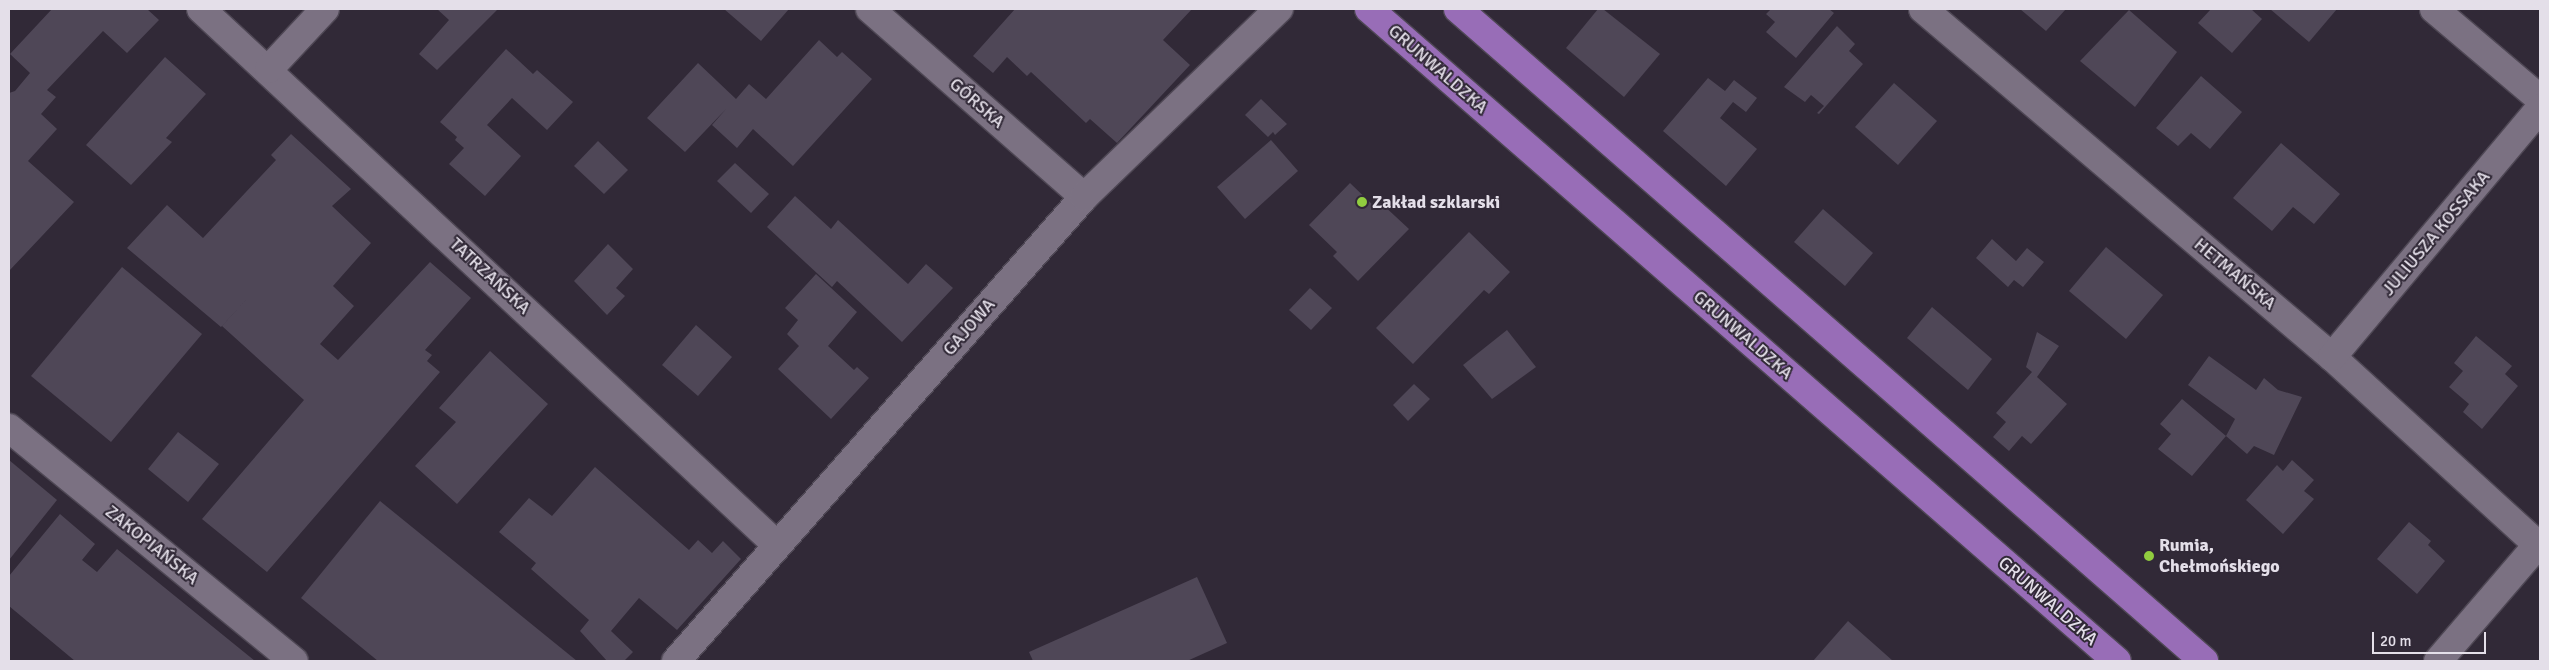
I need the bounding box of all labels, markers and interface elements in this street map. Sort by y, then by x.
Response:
street label: GRUNWALDZKA [1384,20,1492,118]
street label: GÓRSKA [945,73,1009,133]
street label: JULIUSZA KOSSAKA [2377,166,2495,300]
place label: Zakład szklarski [1372,191,1500,213]
marker: Zakład szklarski [1356,196,1368,208]
street label: TATRZAŃSKA [445,233,535,319]
street label: HETMAŃSKA [2190,233,2280,315]
street label: GRUNWALDZKA [1689,286,1797,384]
street label: GAJOWA [938,294,1000,360]
street label: ZAKOPIAŃSKA [101,501,203,589]
place label: Rumia, Chełmońskiego [2159,535,2280,578]
marker: Rumia, Chełmońskiego [2143,550,2155,562]
street label: GRUNWALDZKA [1994,552,2102,650]
scale bar [2374,622,2488,654]
text: 20 m [2380,632,2411,650]

